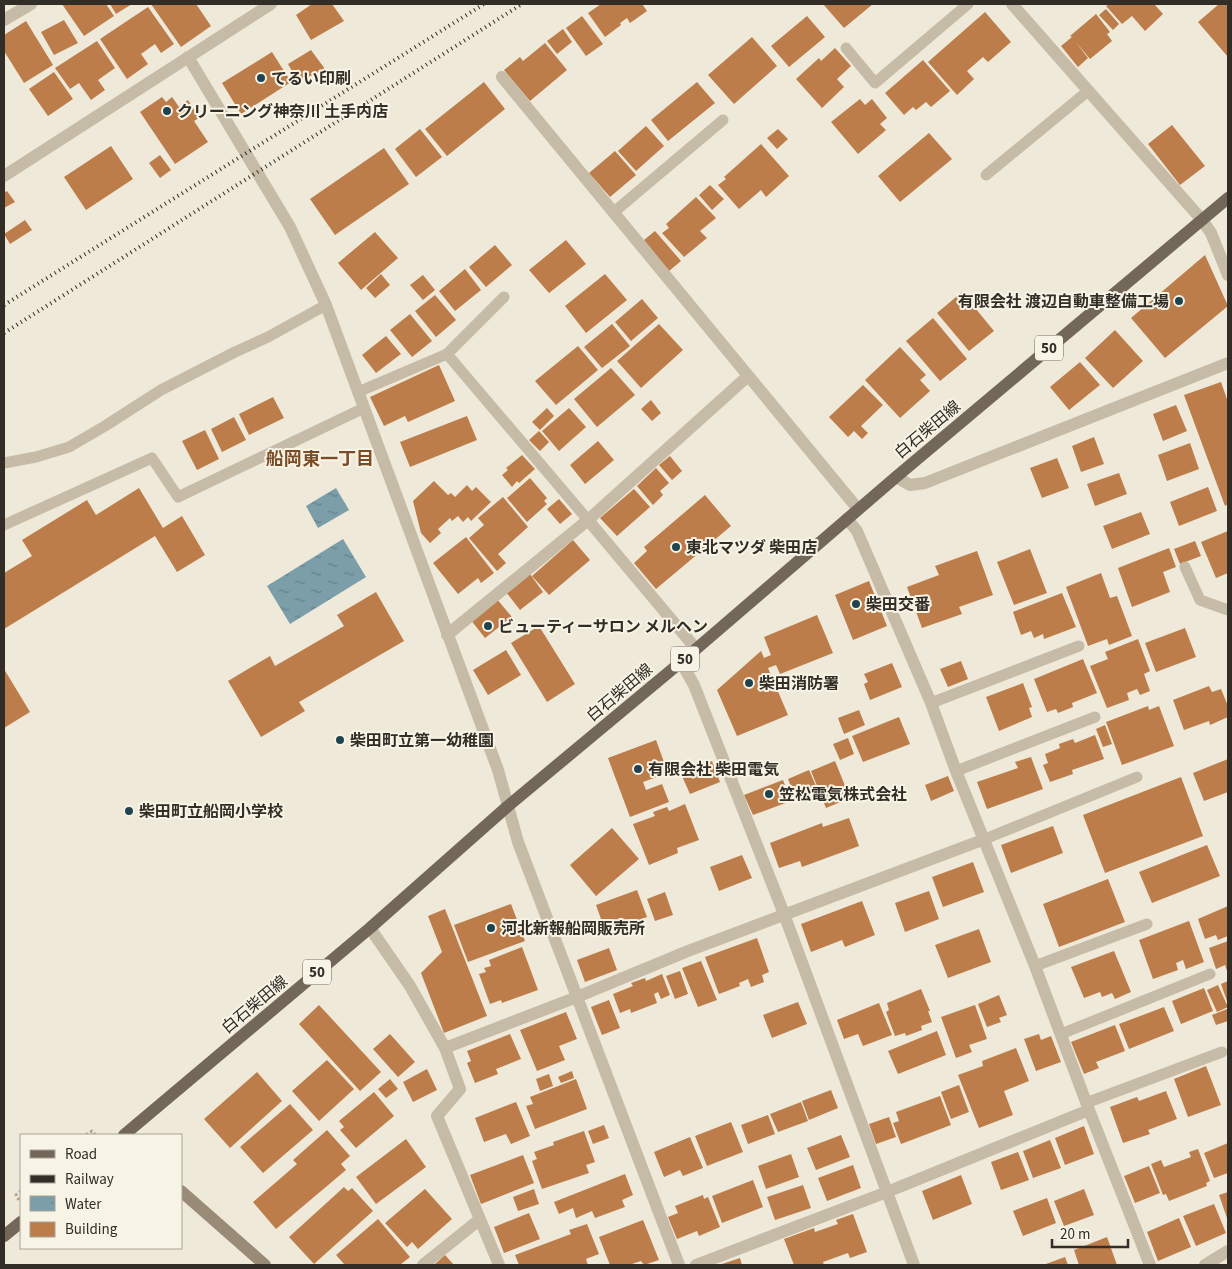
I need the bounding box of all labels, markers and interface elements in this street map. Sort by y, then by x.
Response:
place label: てるい印刷 [271,68,351,90]
marker: てるい印刷 [255,72,267,84]
place label: クリーニング神奈川 土手内店 [177,101,388,123]
marker: クリーニング神奈川 土手内店 [161,105,173,117]
place label: 有限会社 渡辺自動車整備工場 [958,291,1169,313]
marker: 有限会社 渡辺自動車整備工場 [1173,295,1185,307]
road number: 50 [1035,336,1063,360]
street label: 白石柴田線 [890,396,965,464]
district label: 船岡東一丁目 [266,447,374,472]
place label: 東北マツダ 柴田店 [686,537,817,559]
marker: 東北マツダ 柴田店 [670,541,682,553]
place label: 柴田交番 [866,594,930,616]
marker: 柴田交番 [850,598,862,610]
place label: ビューティーサロン メルヘン [498,616,708,638]
marker: ビューティーサロン メルヘン [482,620,494,632]
road number: 50 [671,646,699,672]
street label: 白石柴田線 [582,659,657,727]
place label: 柴田消防署 [759,673,839,695]
marker: 柴田消防署 [743,677,755,689]
place label: 柴田町立第一幼稚園 [350,730,494,752]
marker: 柴田町立第一幼稚園 [334,734,346,746]
place label: 有限会社 柴田電気 [648,759,779,781]
marker: 有限会社 柴田電気 [632,763,644,775]
place label: 笠松電気株式会社 [779,784,907,806]
marker: 笠松電気株式会社 [763,788,775,800]
place label: 柴田町立船岡小学校 [139,801,283,823]
marker: 柴田町立船岡小学校 [123,805,135,817]
place label: 河北新報船岡販売所 [501,918,645,940]
marker: 河北新報船岡販売所 [485,922,497,934]
road number: 50 [303,960,331,984]
street label: 白石柴田線 [217,971,292,1039]
legend [20,1134,182,1249]
text: Road [65,1144,97,1165]
text: Railway [65,1169,114,1190]
text: Water [65,1194,102,1215]
scale bar [1052,1216,1128,1248]
text: Building [65,1219,118,1240]
text: 20 m [1060,1224,1090,1245]

